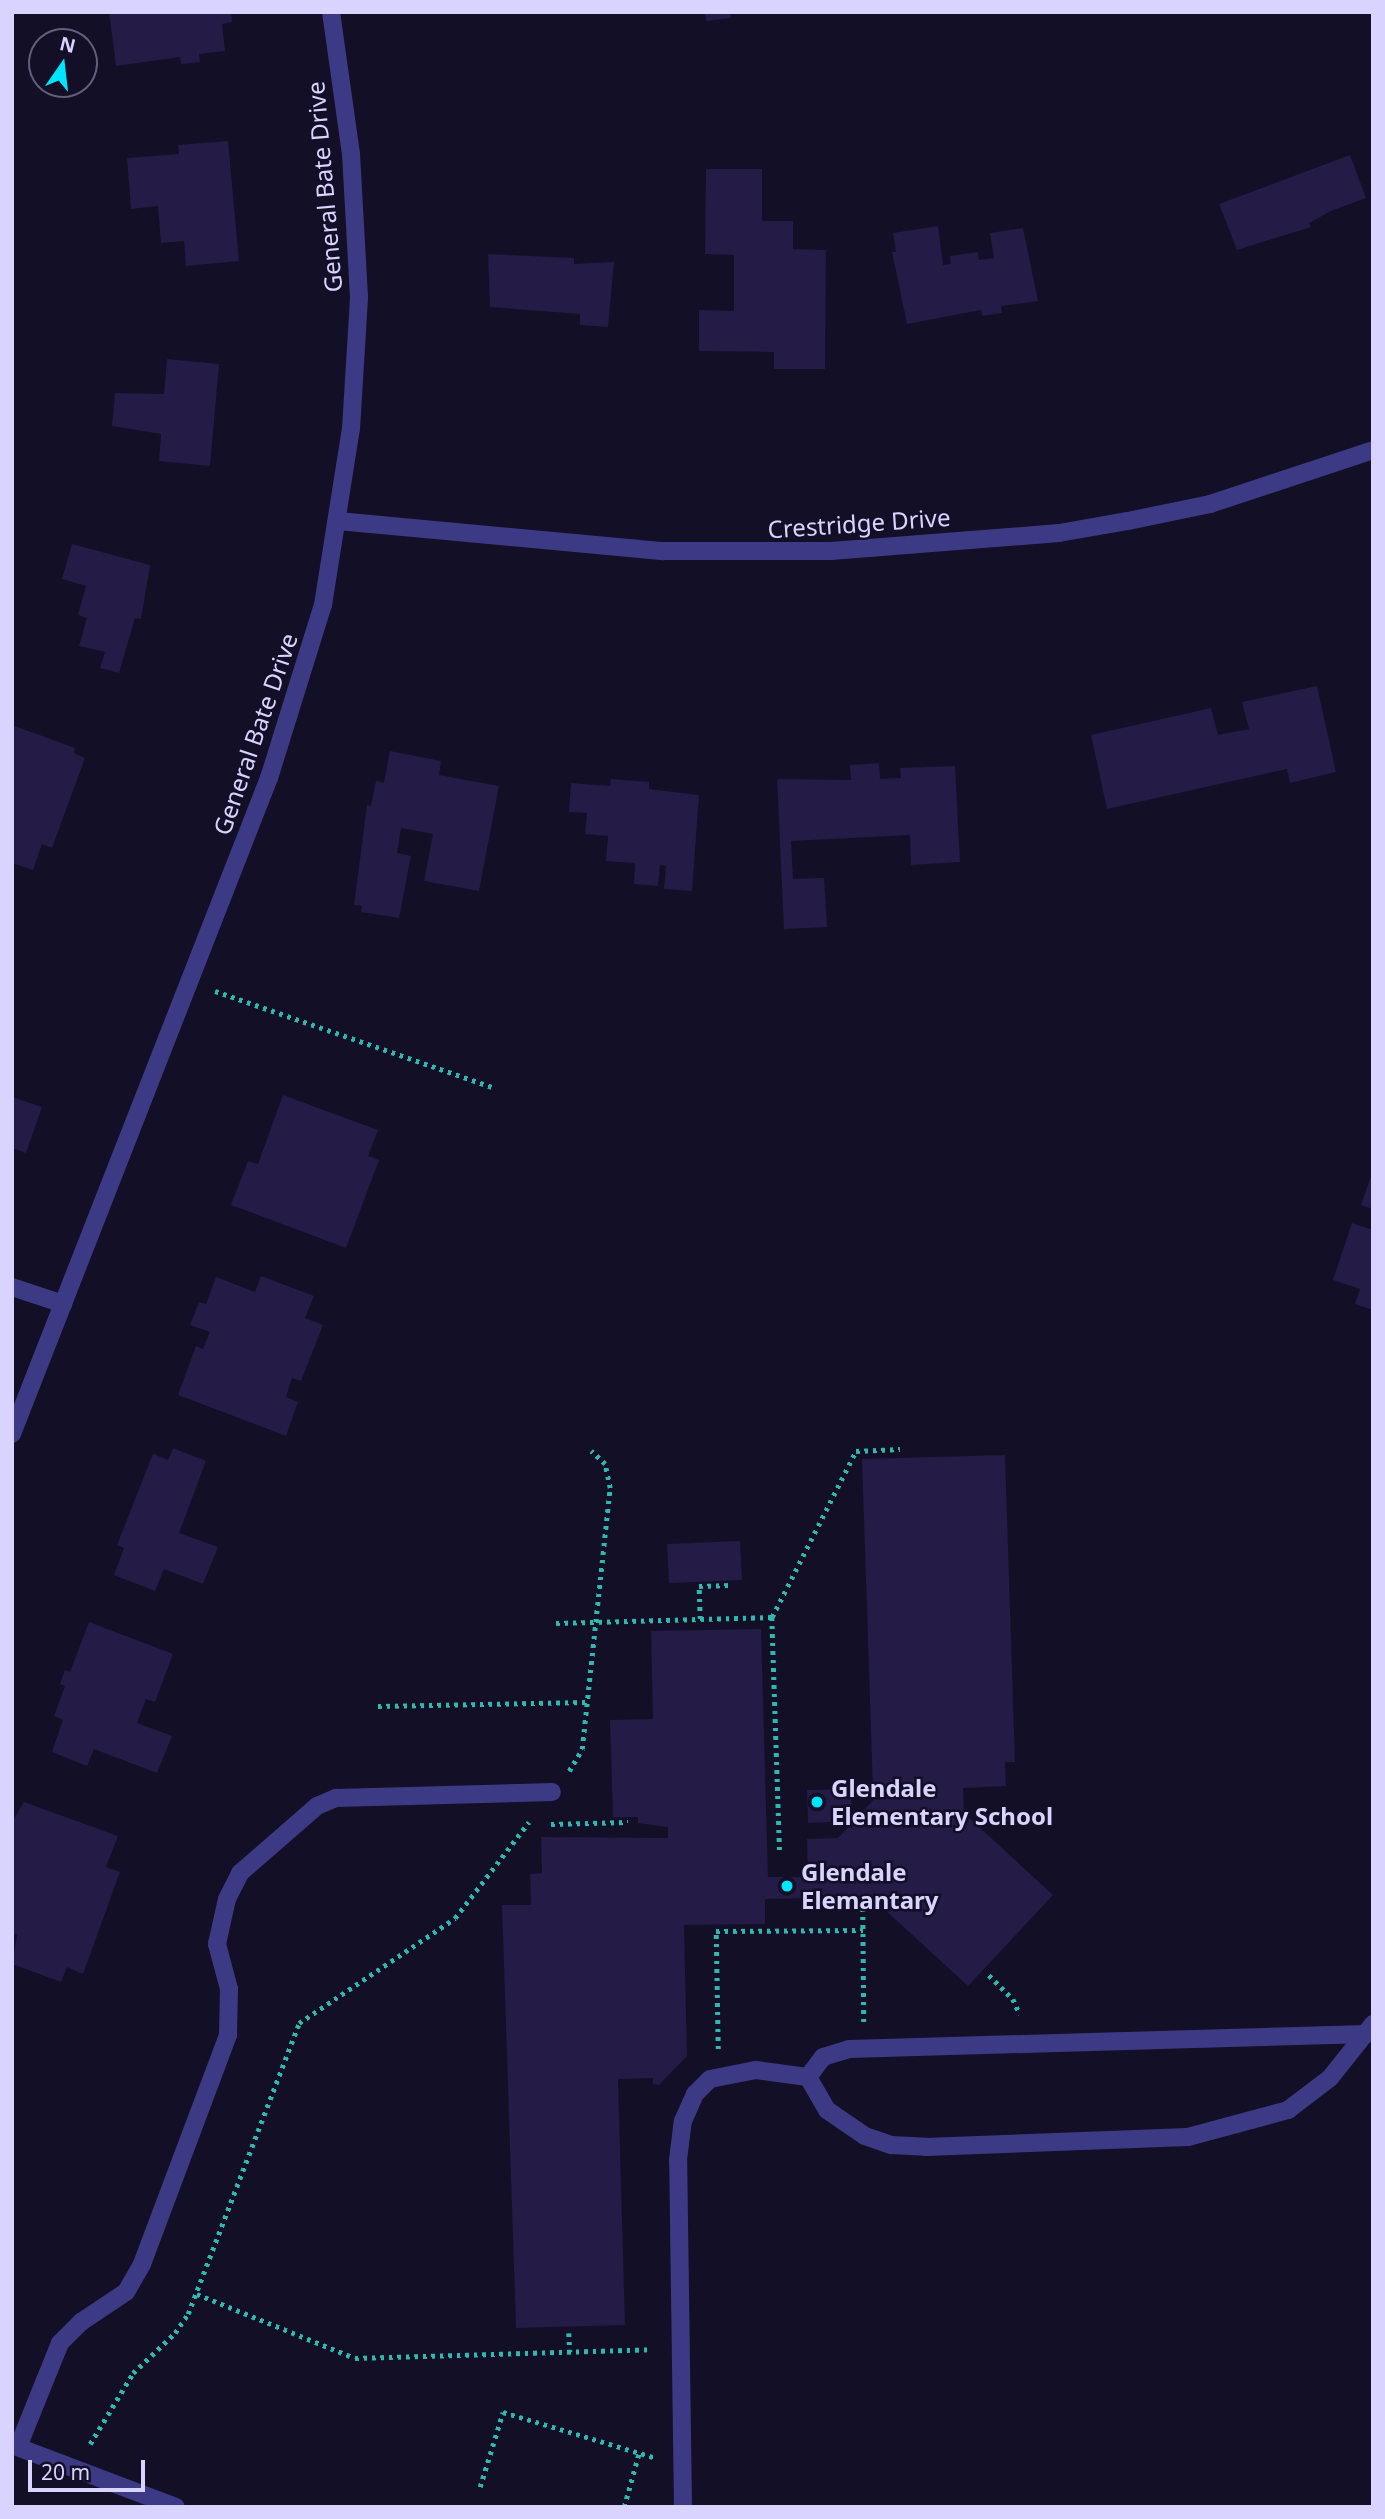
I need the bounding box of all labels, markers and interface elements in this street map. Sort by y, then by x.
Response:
north arrow [28,28,98,98]
text: N [57,30,78,59]
street label: General Bate Drive [300,80,348,294]
street label: Crestridge Drive [767,502,951,544]
street label: General Bate Drive [207,629,303,839]
place label: Glendale Elementary School [831,1774,1053,1830]
marker: Glendale Elementary School [809,1794,825,1810]
place label: Glendale Elemantary [801,1858,939,1914]
marker: Glendale Elemantary [779,1878,795,1894]
scale bar [32,2446,149,2490]
text: 20 m [41,2458,90,2486]

